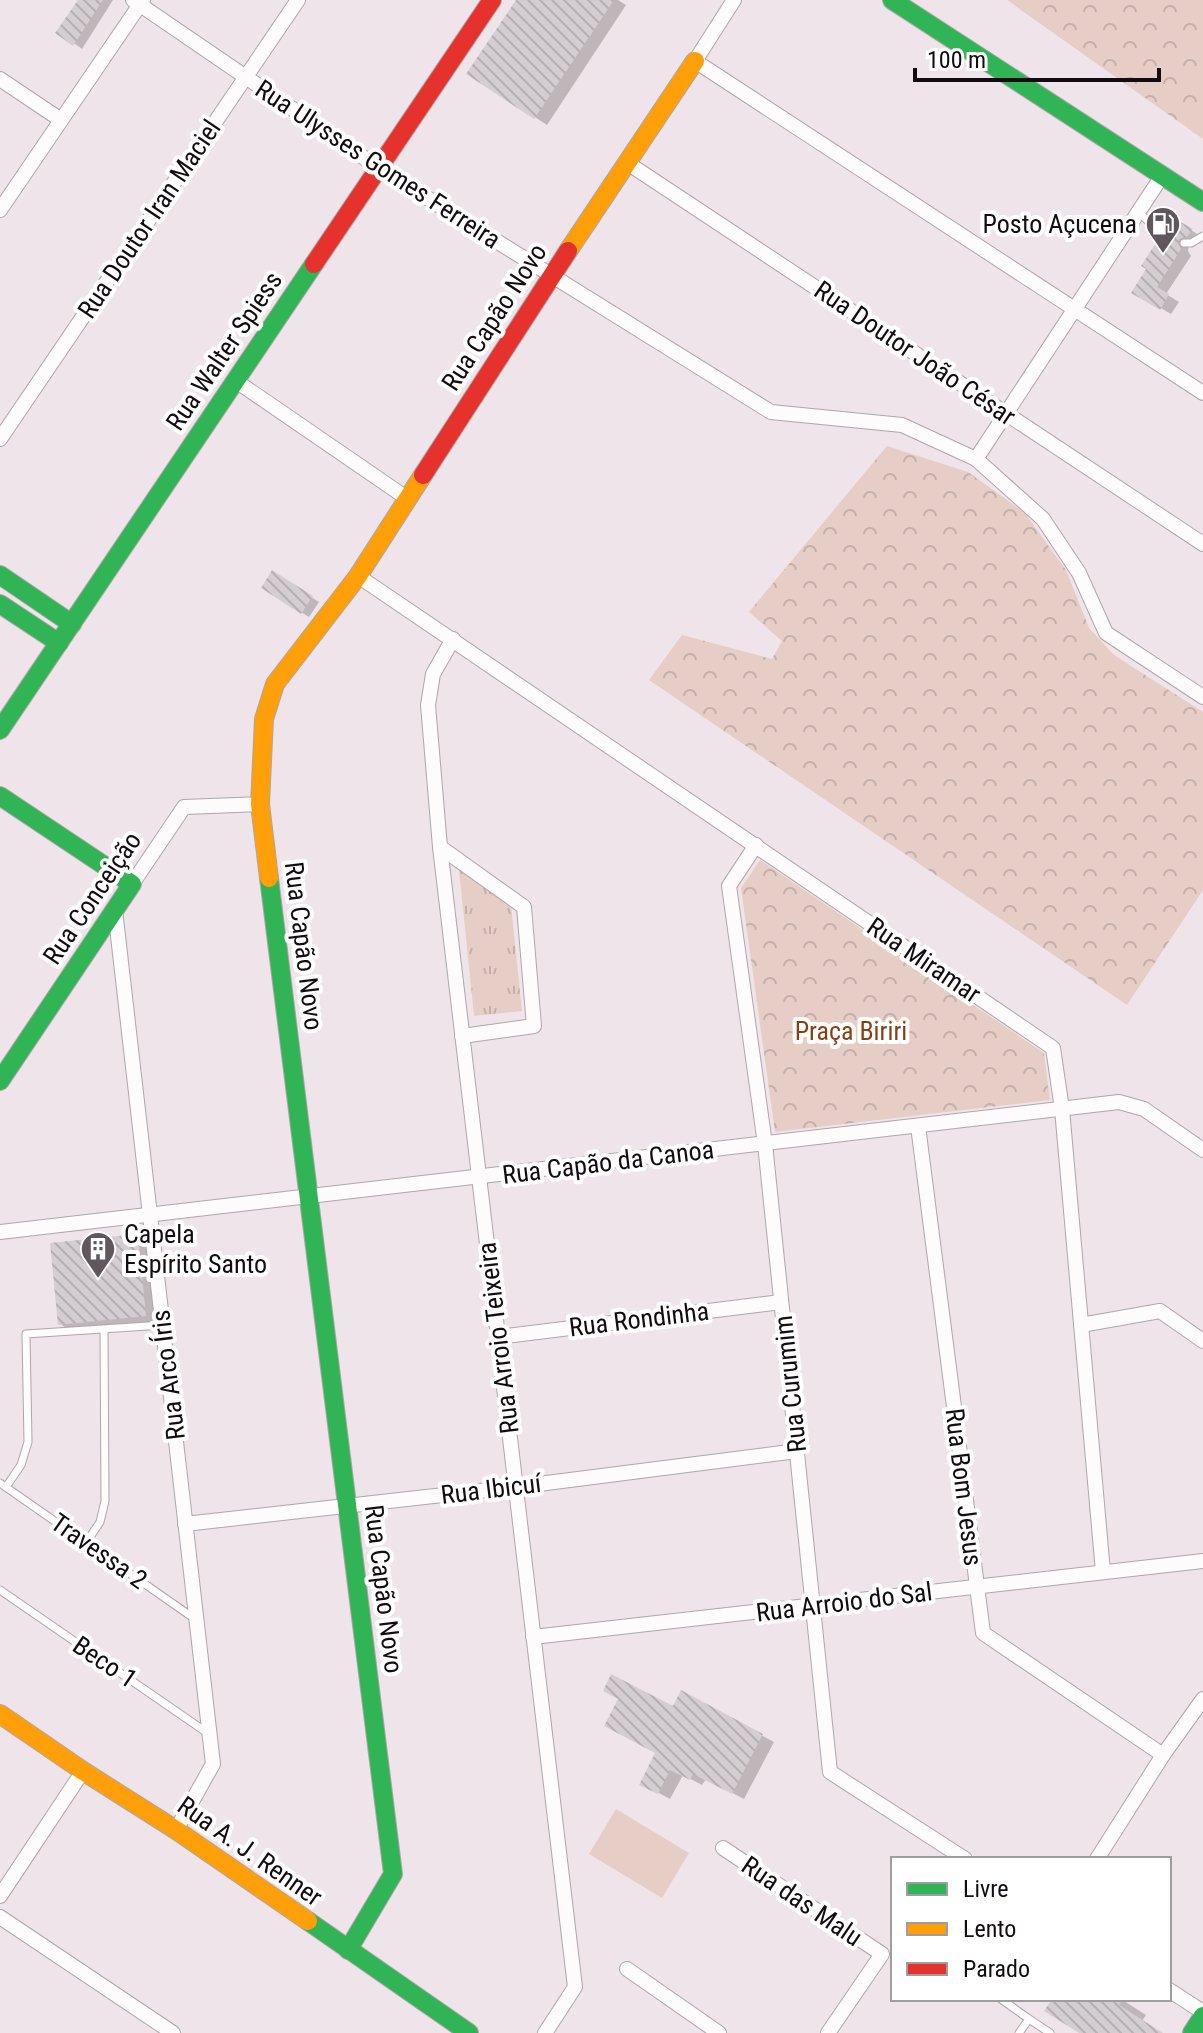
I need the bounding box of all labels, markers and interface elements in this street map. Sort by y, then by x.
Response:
scale bar [915,32,1159,82]
text: 100 m [927,46,986,74]
street label: Rua Ulysses Gomes Ferreira [250,74,506,254]
street label: Rua Doutor Iran Maciel [71,114,227,324]
fuel station icon: Posto Açucena [1144,205,1182,255]
place label: Posto Açucena [983,209,1137,239]
street label: Rua Capão Novo [435,238,553,396]
street label: Rua Walter Spiess [160,266,288,436]
street label: Rua Doutor João César [809,275,1021,431]
street label: Rua Conceição [37,826,147,970]
street label: Rua Capão Novo [279,860,329,1032]
street label: Rua Miramar [862,911,986,1009]
park label: Praça Biriri [795,1016,907,1046]
street label: Rua Capão da Canoa [501,1134,715,1190]
place label: Capela Espírito Santo [124,1219,267,1279]
building icon: Capela Espírito Santo [79,1230,117,1280]
street label: Rua Arroio Teixeira [471,1241,525,1435]
street label: Rua Rondinha [567,1296,711,1342]
street label: Rua Arco Íris [145,1308,191,1442]
street label: Rua Curumim [768,1314,812,1454]
street label: Rua Bom Jesus [939,1406,989,1568]
street label: Rua Ibicuí [439,1468,545,1510]
street label: Rua Capão Novo [359,1503,409,1675]
street label: Travessa 2 [45,1507,153,1595]
street label: Rua Arroio do Sal [754,1576,934,1628]
street label: Beco 1 [67,1630,143,1694]
street label: Rua A. J. Renner [172,1790,328,1912]
street label: Rua das Malu [736,1850,868,1952]
legend [891,1857,1171,2001]
text: Livre [963,1875,1009,1903]
text: Lento [963,1915,1016,1943]
text: Parado [963,1955,1030,1983]

